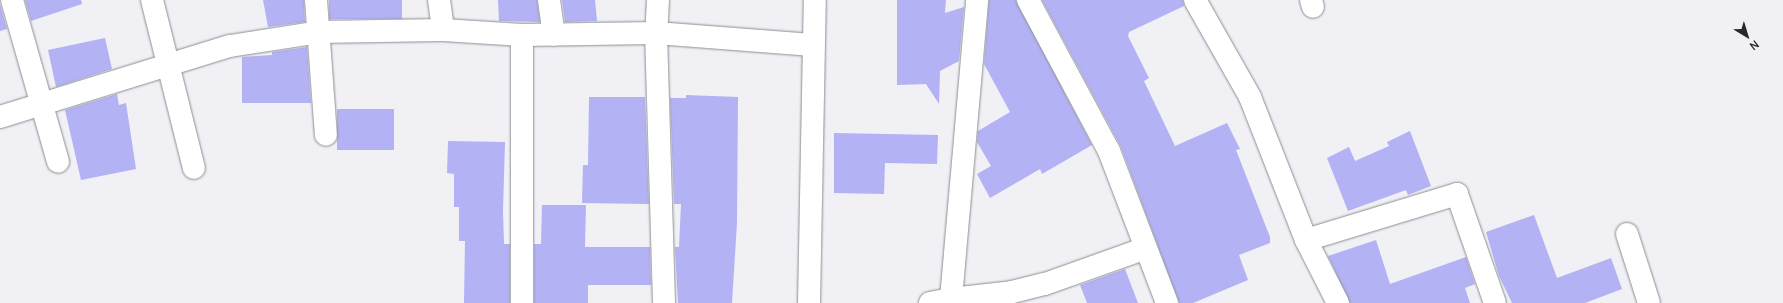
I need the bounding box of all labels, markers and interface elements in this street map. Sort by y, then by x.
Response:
north arrow [1727,16,1767,56]
text: N [1747,38,1762,54]

